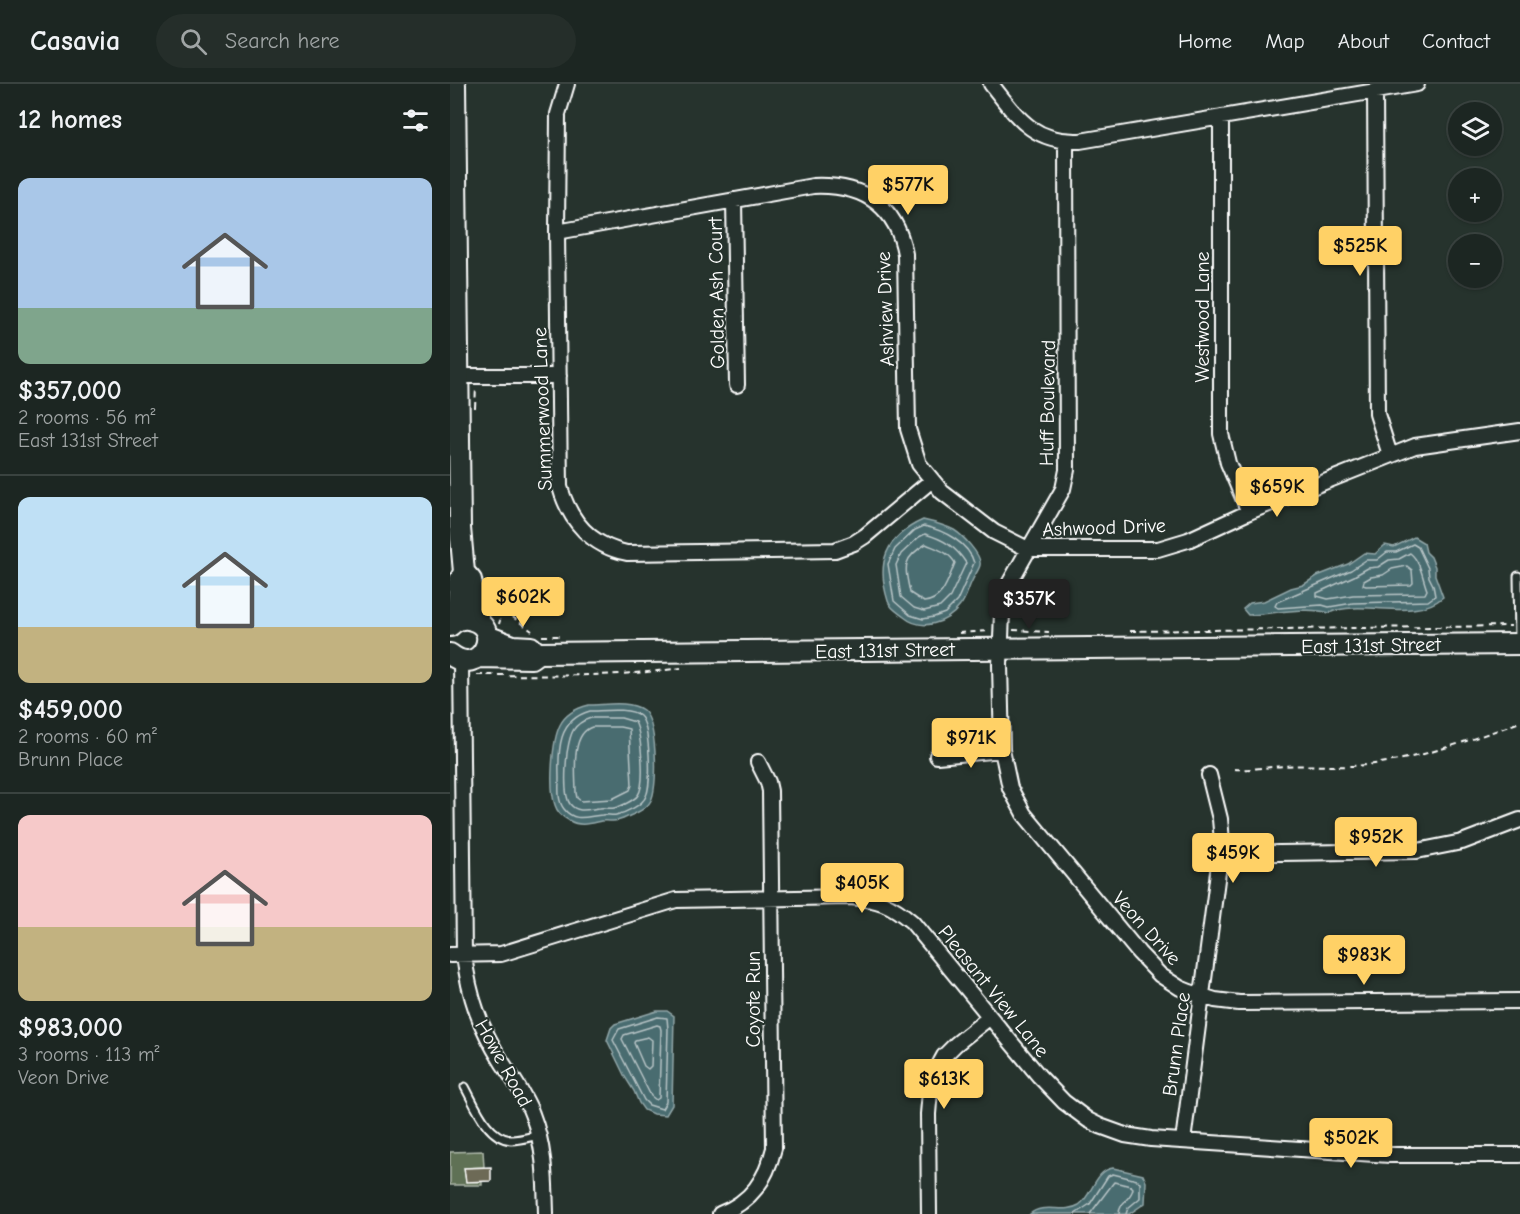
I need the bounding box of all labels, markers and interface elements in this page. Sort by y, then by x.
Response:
search box [156,14,576,68]
text: Casavia [30,25,120,57]
icon: search [177,25,210,58]
text: Search here [225,28,340,54]
text: Home [1178,29,1232,53]
text: Map [1265,29,1305,53]
text: About [1338,29,1389,53]
text: Contact [1422,29,1490,53]
map controls [1448,102,1502,288]
button: layers [1448,102,1502,156]
icon: filters [399,104,432,137]
text: 12 homes [18,105,122,135]
pin: $577K [866,165,950,216]
button: + [1448,168,1502,222]
text: $577K [882,173,934,196]
street label: Golden Ash Court [704,216,729,369]
icon: home [171,217,279,325]
pin: $525K [1318,226,1402,277]
text: $525K [1333,234,1387,257]
button: − [1448,234,1502,288]
street label: Ashview Drive [872,251,899,367]
street label: Westwood Lane [1191,251,1214,383]
street label: Summerwood Lane [528,327,557,491]
street label: Huff Boulevard [1035,340,1060,466]
text: $357,000 [18,376,122,406]
text: 2 rooms · 56 m² [18,406,156,429]
text: East 131st Street [18,429,158,452]
pin: $659K [1235,467,1319,518]
text: $659K [1250,475,1304,498]
street label: Ashwood Drive [1042,514,1166,541]
icon: home [171,536,279,644]
pin: $602K [481,577,565,628]
pin: $357K [987,579,1071,630]
text: $602K [495,585,551,608]
text: $357K [1003,587,1055,610]
street label: East 131st Street [1301,633,1442,658]
street label: East 131st Street [815,638,956,663]
text: $459,000 [18,695,123,725]
pin: $971K [929,718,1013,769]
text: 2 rooms · 60 m² [18,725,157,748]
text: $971K [946,726,996,749]
text: Brunn Place [18,748,123,771]
pin: $952K [1334,817,1418,868]
text: $952K [1349,825,1403,848]
pin: $459K [1191,833,1275,884]
text: $459K [1206,841,1260,864]
icon: home [171,854,279,962]
pin: $405K [820,863,904,914]
text: $405K [835,871,889,894]
street label: Veon Drive [1108,887,1186,970]
street label: Pleasant View Lane [933,921,1054,1062]
pin: $983K [1322,935,1406,986]
text: $983K [1337,943,1391,966]
street label: Coyote Run [742,951,765,1047]
street label: Brunn Place [1158,991,1195,1098]
text: $983,000 [18,1013,123,1043]
street label: Howe Road [470,1016,537,1111]
text: 3 rooms · 113 m² [18,1043,159,1066]
pin: $613K [902,1059,986,1110]
text: Veon Drive [18,1066,109,1089]
text: $613K [918,1067,970,1090]
pin: $502K [1309,1118,1393,1169]
text: $502K [1323,1126,1379,1149]

